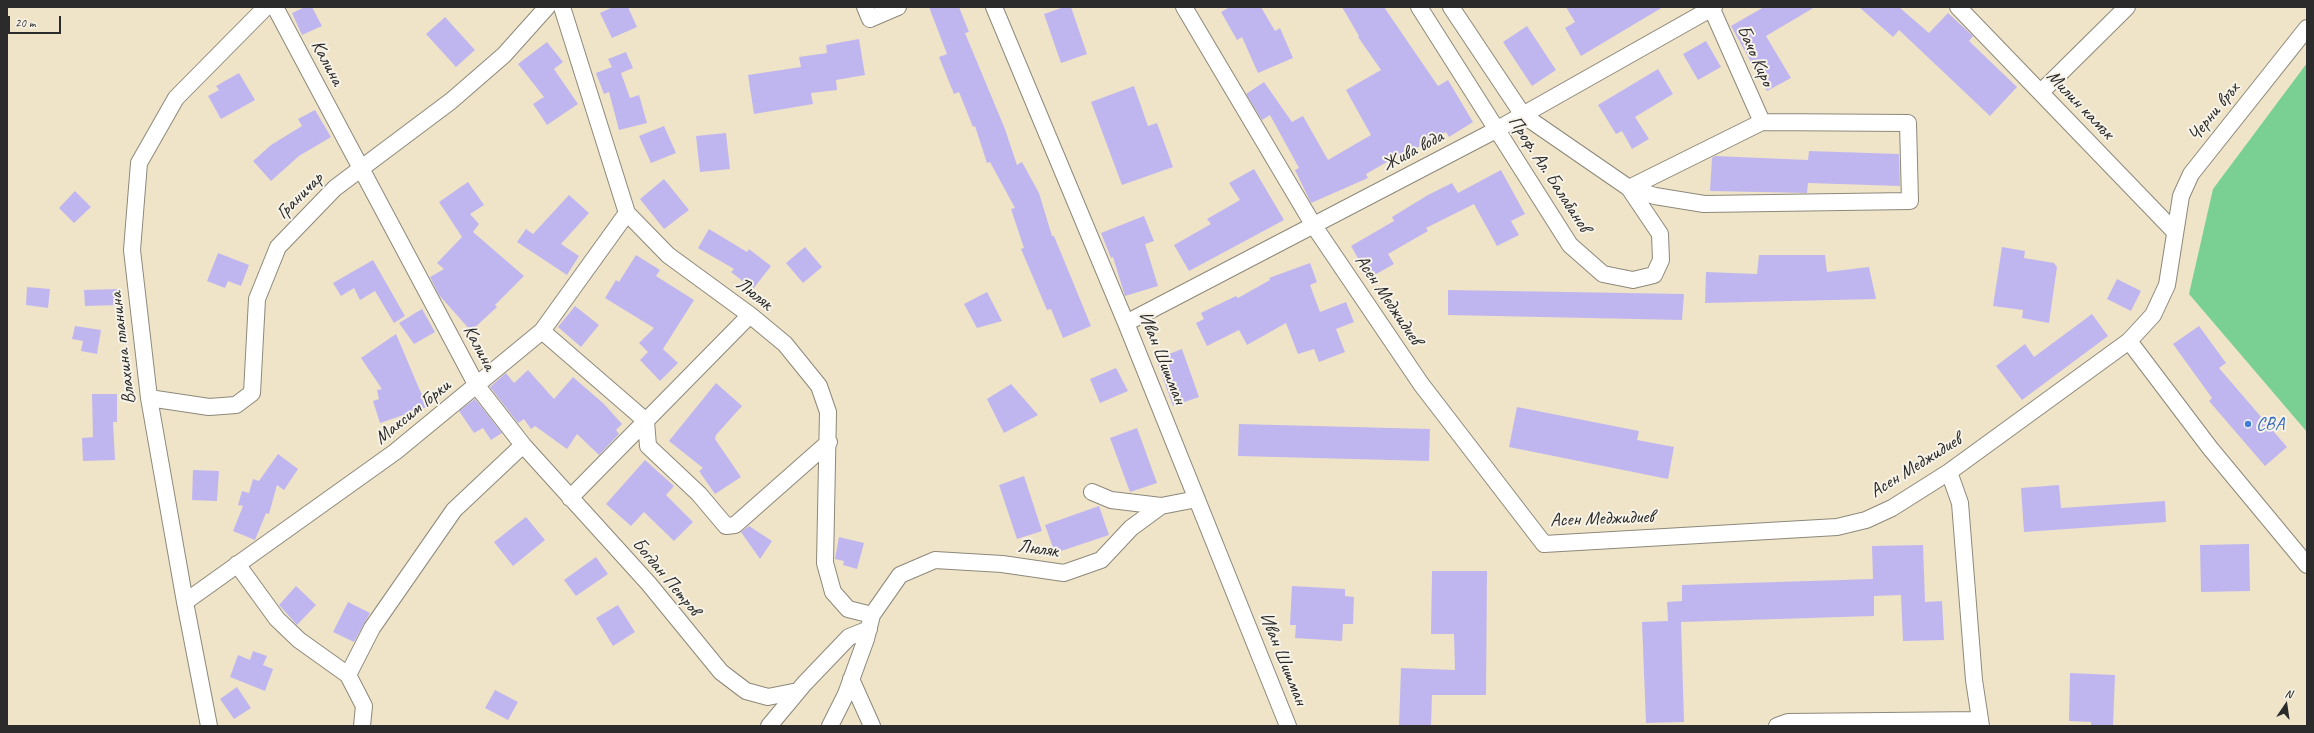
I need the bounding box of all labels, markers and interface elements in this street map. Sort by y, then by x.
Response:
scale bar [10,8,63,34]
text: 20 m [15,15,35,31]
street label: Бачо Киро [1731,22,1779,90]
street label: Калина [306,36,348,90]
street label: Милин камък [2041,65,2119,145]
street label: Черни връх [2183,78,2245,146]
street label: Проф. Ал. Балабанов [1503,111,1595,237]
street label: Жива вода [1378,125,1448,177]
street label: Граничар [272,168,328,224]
street label: Асен Меджидиев [1350,251,1426,349]
street label: Люляк [731,272,777,316]
street label: Влахина планина [105,290,141,406]
street label: Иван Шишман [1133,308,1191,408]
street label: Калина [458,321,500,375]
street label: Максим Горки [370,374,456,450]
place label: CBA [2256,413,2284,435]
marker: CBA [2243,419,2253,429]
street label: Асен Меджидиев [1866,429,1966,503]
street label: Асен Меджидиев [1550,506,1654,532]
street label: Богдан Петров [627,533,705,621]
street label: Люляк [1016,535,1060,563]
street label: Иван Шишман [1254,609,1312,709]
north arrow [2266,685,2306,725]
text: N [2284,686,2294,701]

